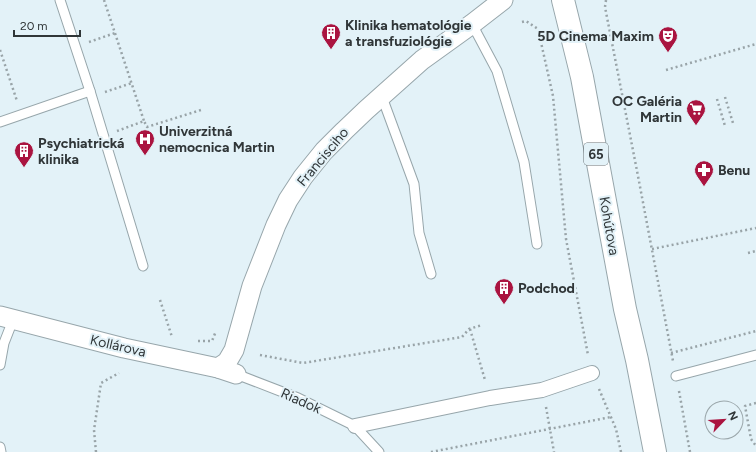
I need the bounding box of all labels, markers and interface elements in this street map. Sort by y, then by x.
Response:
scale bar [14,12,80,38]
place label: Klinika hematológie a transfuziológie [345,17,472,50]
text: 20 m [20,19,48,33]
building icon: Klinika hematológie a transfuziológie [320,22,342,50]
theatre icon: 5D Cinema Maxim [657,25,679,53]
place label: 5D Cinema Maxim [537,28,654,45]
place label: OC Galéria Martin [612,93,682,126]
supermarket icon: OC Galéria Martin [685,98,707,126]
place label: Univerzitná nemocnica Martin [159,123,275,156]
street label: Francisciho [294,124,352,190]
hospital icon: Univerzitná nemocnica Martin [134,128,156,156]
place label: Psychiatrická klinika [38,135,124,168]
building icon: Psychiatrická klinika [13,140,35,168]
road number: 65 [584,143,608,165]
pharmacy icon: Benu [693,159,715,187]
place label: Benu [718,162,750,179]
street label: Kohútova [595,195,623,257]
building icon: Podchod [493,277,515,305]
place label: Podchod [518,280,575,297]
street label: Kollárova [88,331,148,361]
street label: Riadok [278,385,324,417]
north arrow [704,400,744,440]
text: N [725,409,740,423]

